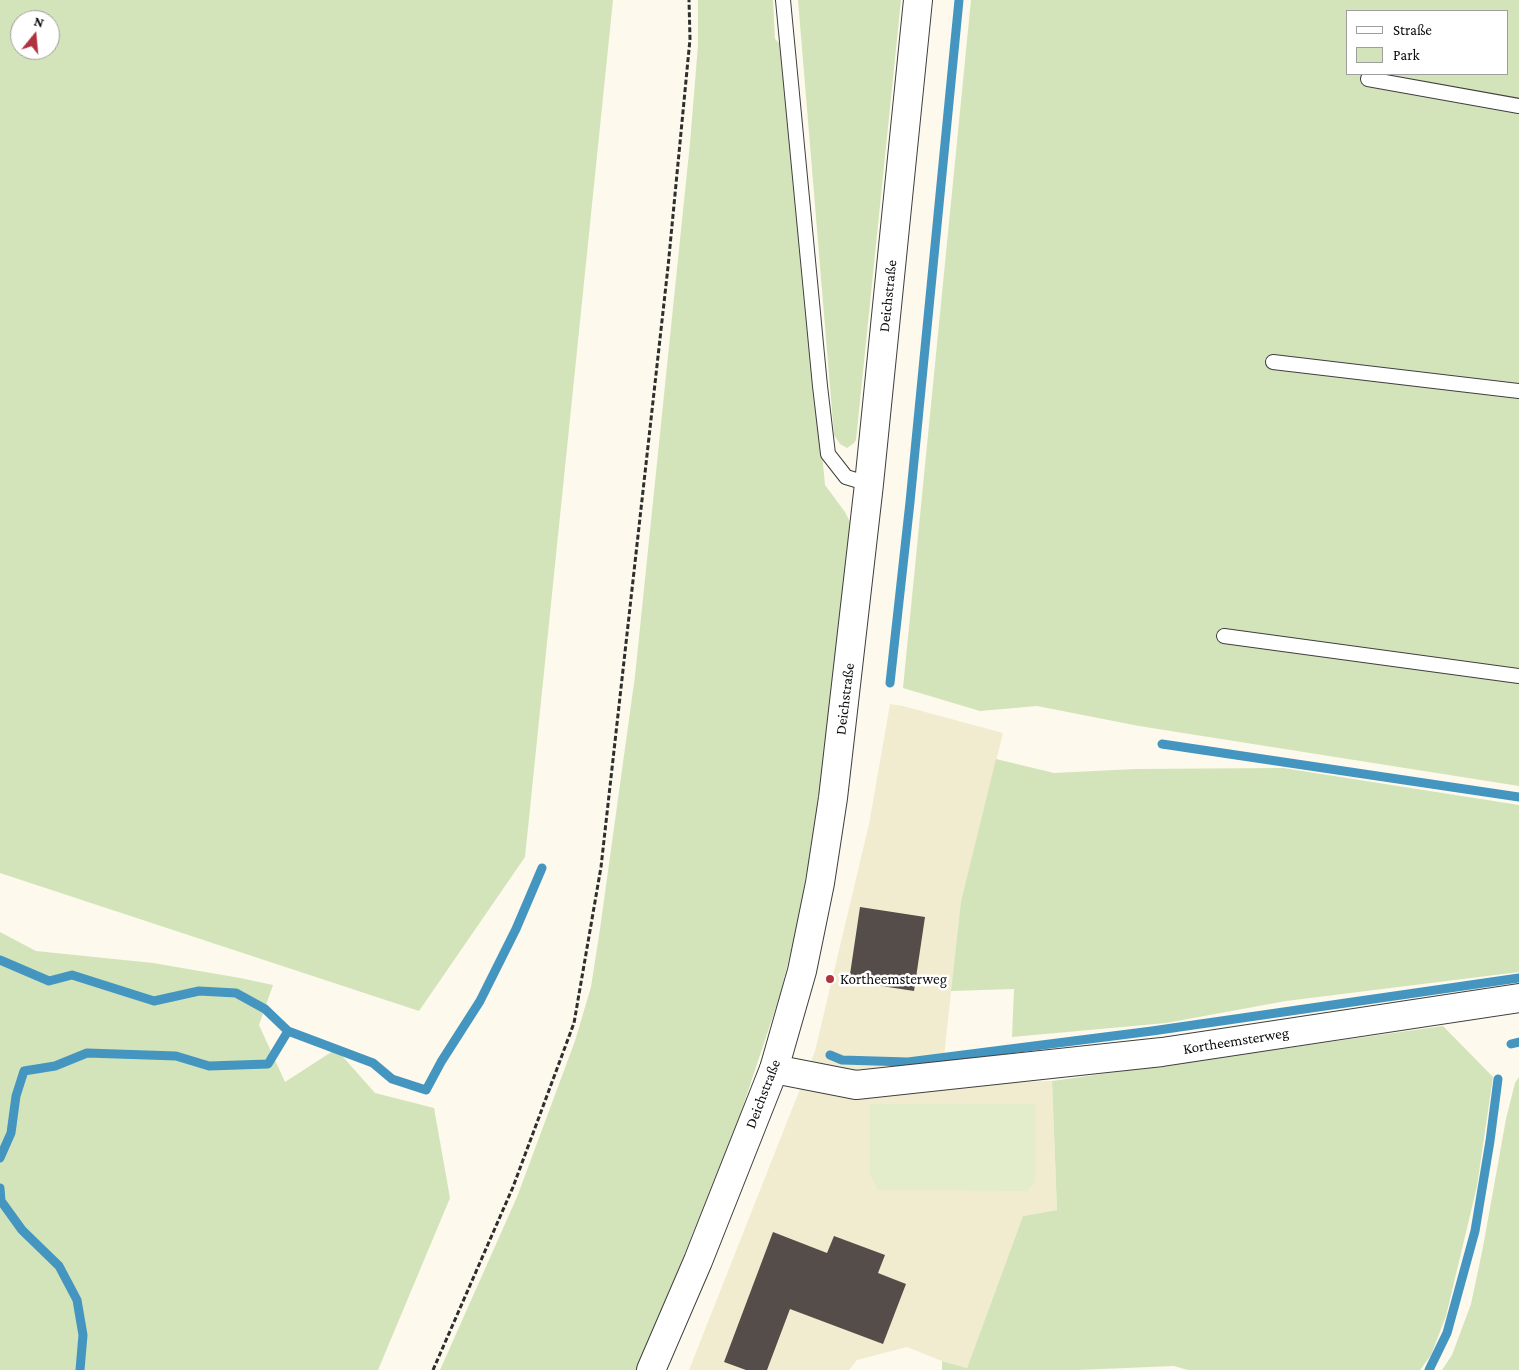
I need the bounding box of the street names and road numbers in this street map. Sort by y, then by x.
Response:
street label: Deichstraße [875,259,901,333]
street label: Deichstraße [832,662,858,736]
street label: Kortheemsterweg [1182,1024,1290,1058]
street label: Deichstraße [742,1057,784,1131]

